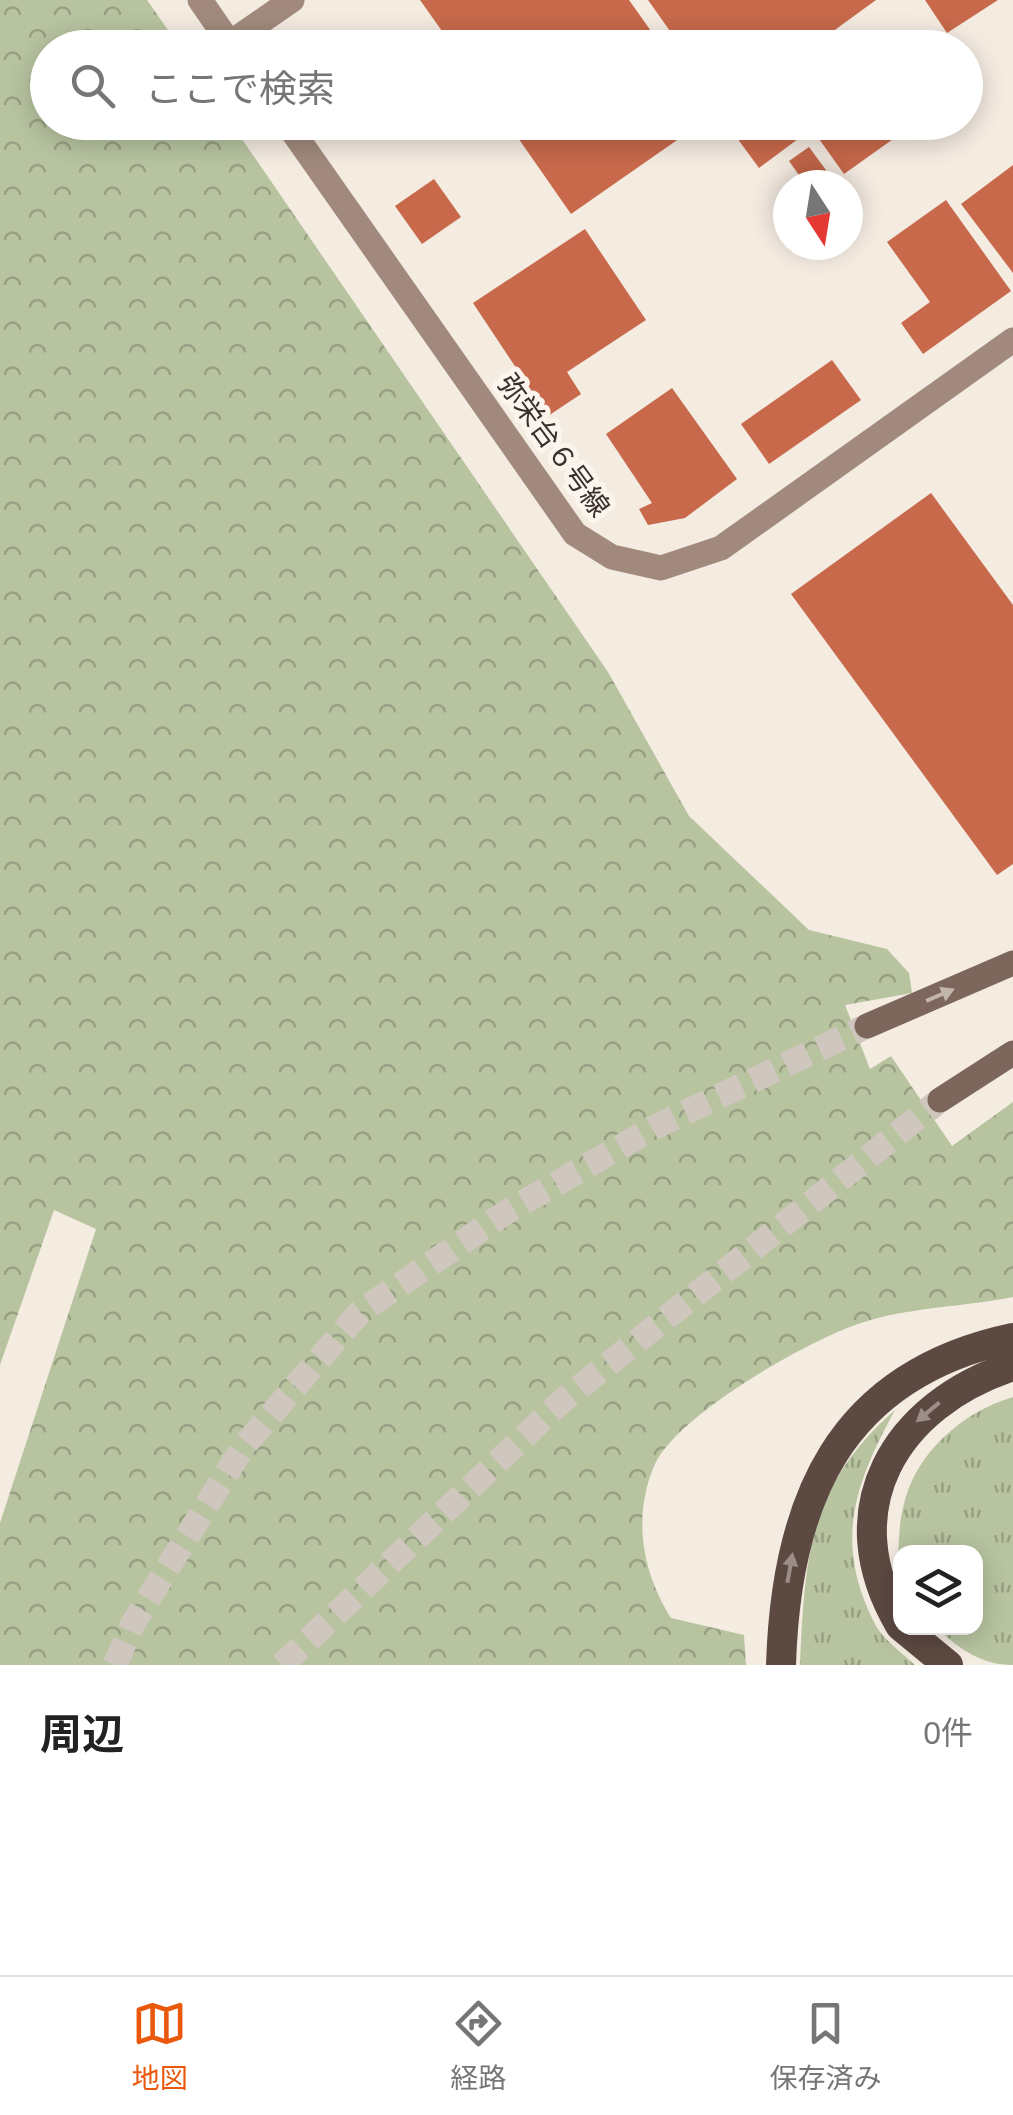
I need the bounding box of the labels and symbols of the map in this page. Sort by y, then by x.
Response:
north arrow [773,170,863,260]
street label: 弥栄台６号線 [492,368,616,522]
one-way arrow [925,986,955,1002]
one-way arrow [916,1401,941,1423]
one-way arrow [783,1552,798,1583]

